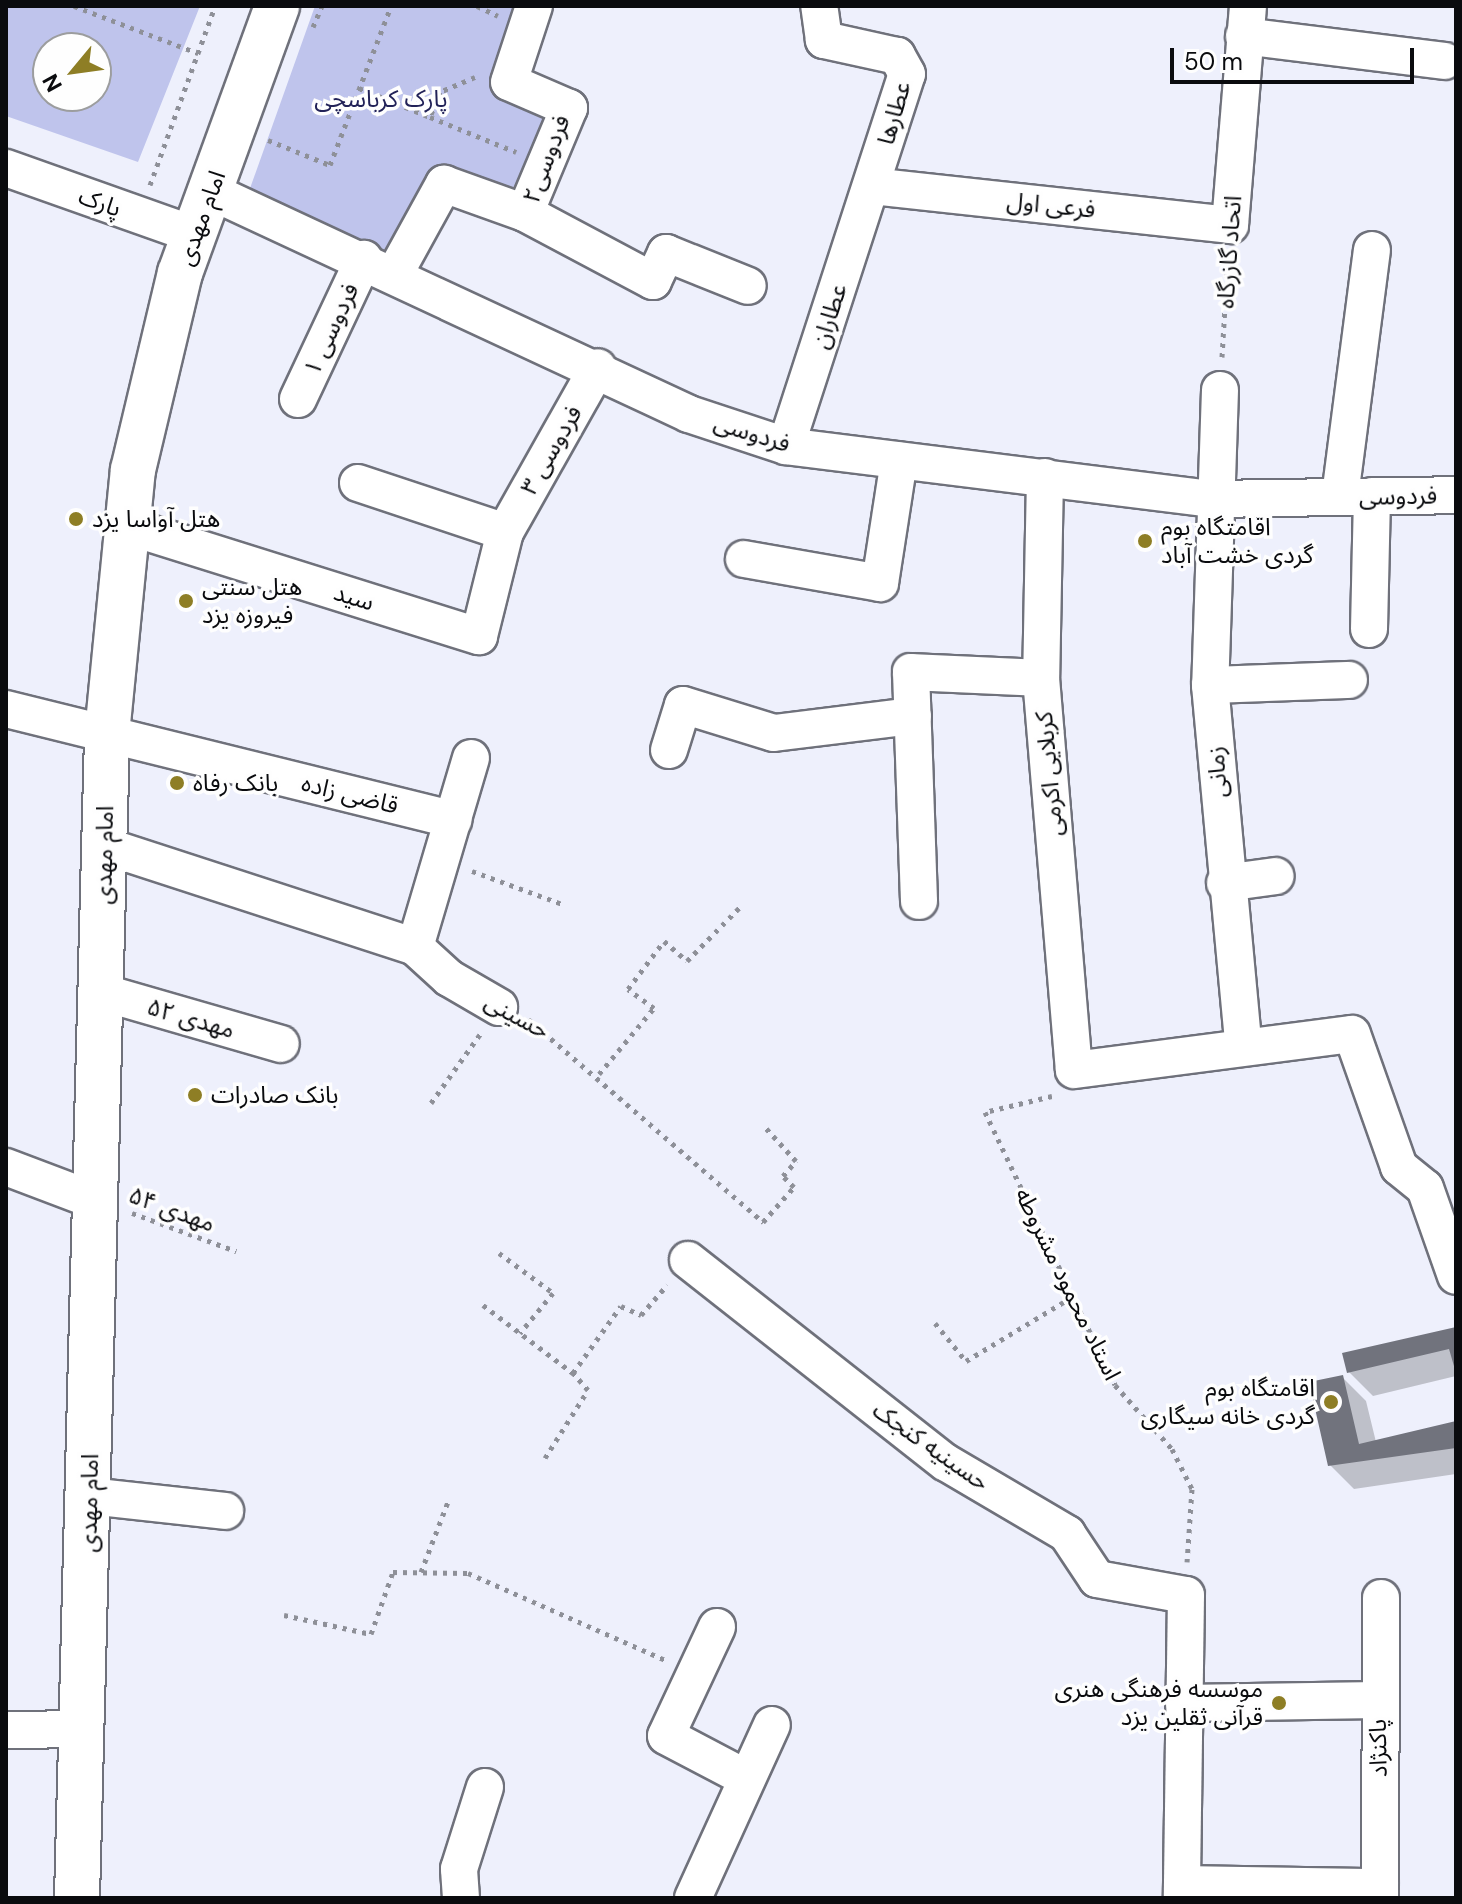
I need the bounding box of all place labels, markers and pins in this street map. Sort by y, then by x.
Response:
place label: هتل آواسا یزد [92,505,220,533]
marker: هتل آواسا یزد [67,510,85,528]
place label: اقامتگاه بوم گردی خشت آباد [1161,513,1313,569]
marker: اقامتگاه بوم گردی خشت آباد [1136,532,1154,550]
place label: هتل سنتی فیروزه یزد [202,573,302,629]
marker: هتل سنتی فیروزه یزد [177,592,195,610]
place label: بانک رفاه [193,769,278,797]
marker: بانک رفاه [168,774,186,792]
place label: بانک صادرات [211,1081,339,1109]
marker: بانک صادرات [186,1086,204,1104]
place label: اقامتگاه بوم گردی خانه سیگاری [1141,1374,1315,1430]
marker: اقامتگاه بوم گردی خانه سیگاری [1322,1393,1340,1411]
place label: موسسه فرهنگی هنری قرآنی ثقلین یزد [1055,1675,1263,1731]
marker: موسسه فرهنگی هنری قرآنی ثقلین یزد [1270,1694,1288,1712]

